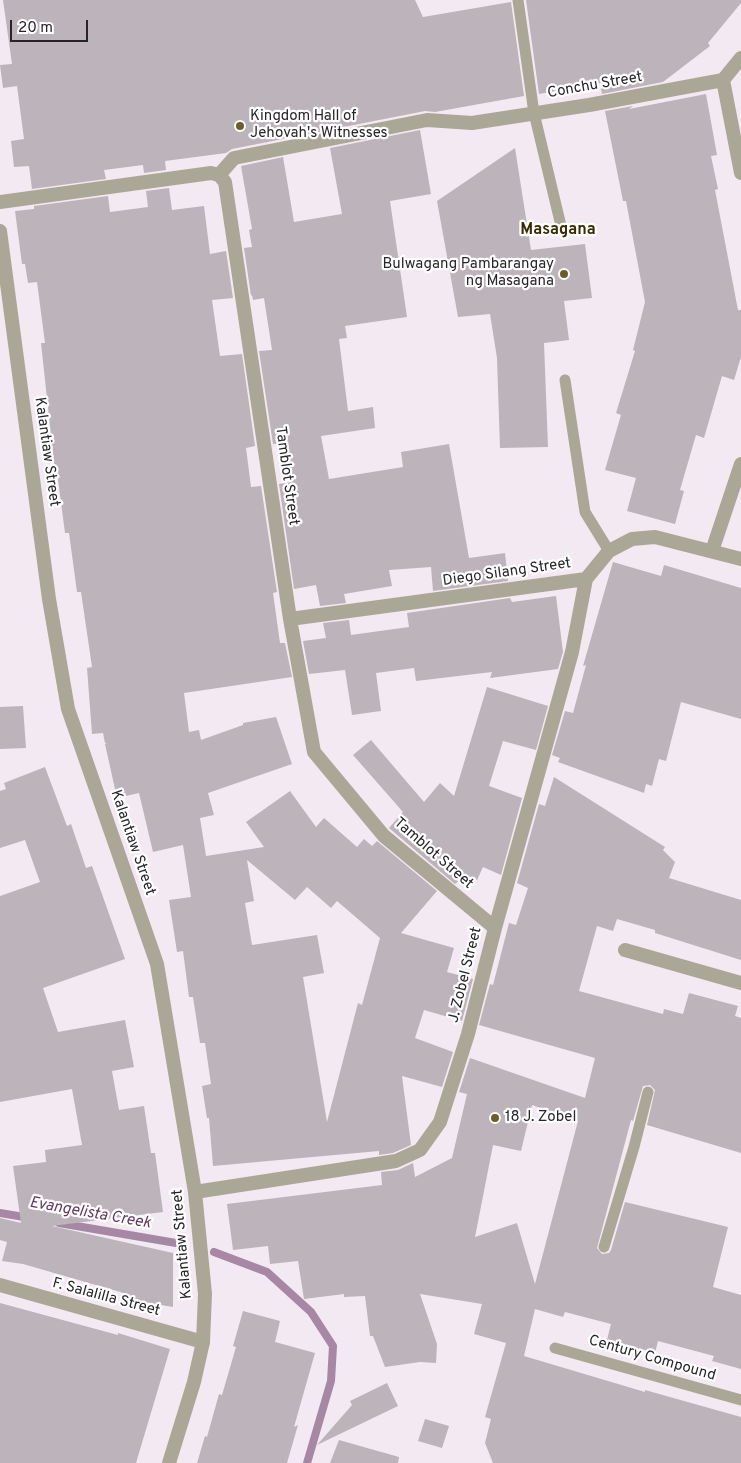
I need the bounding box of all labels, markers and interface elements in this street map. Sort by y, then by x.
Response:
scale bar [12,10,90,42]
text: 20 m [18,19,53,38]
street label: Conchu Street [546,69,644,103]
place label: Kingdom Hall of Jehovah's Witnesses [250,108,388,143]
marker: Kingdom Hall of Jehovah's Witnesses [234,120,246,132]
district label: Masagana [520,221,596,241]
place label: Bulwagang Pambarangay ng Masagana [383,256,554,291]
marker: Bulwagang Pambarangay ng Masagana [558,268,570,280]
street label: Kalantiaw Street [29,396,63,508]
street label: Tamblot Street [270,425,302,527]
street label: Diego Silang Street [442,555,572,591]
street label: Kalantiaw Street [106,788,158,898]
street label: Tamblot Street [389,815,477,893]
street label: J. Zobel Street [445,925,487,1025]
place label: 18 J. Zobel [505,1109,576,1127]
marker: 18 J. Zobel [489,1112,501,1124]
street label: Kalantiaw Street [169,1188,197,1300]
water label: Evangelista Creek [28,1194,152,1234]
street label: F. Salalilla Street [50,1275,162,1321]
street label: Century Compound [586,1332,718,1386]

